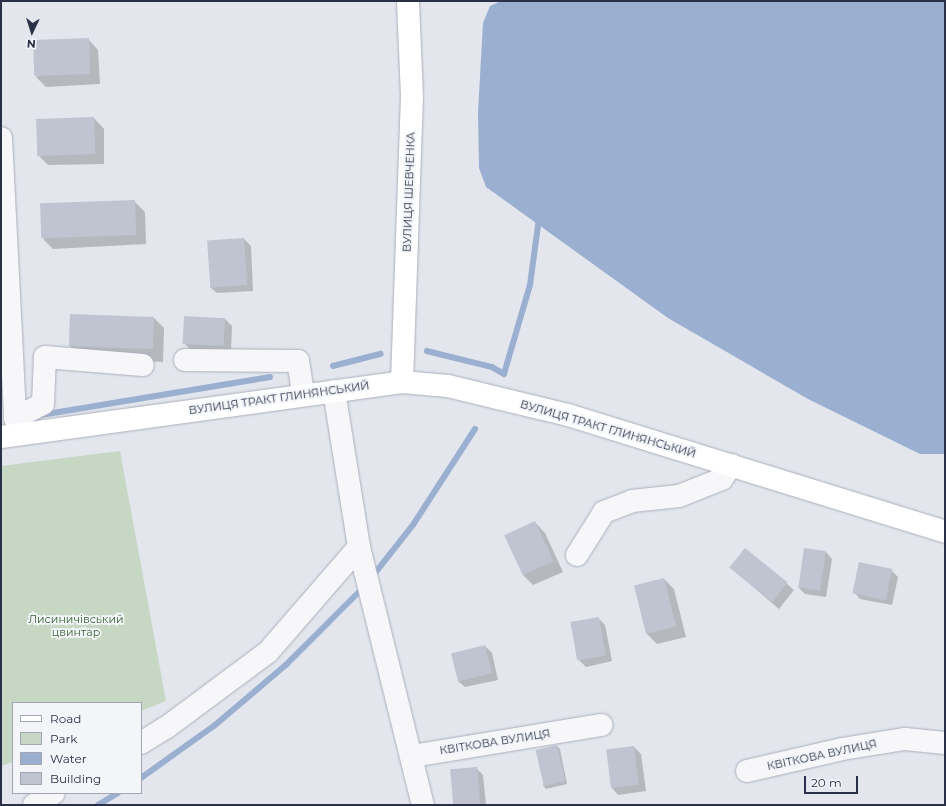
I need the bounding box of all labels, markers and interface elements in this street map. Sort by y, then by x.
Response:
north arrow [12,12,52,52]
text: N [26,37,36,51]
street label: ВУЛИЦЯ ШЕВЧЕНКА [400,132,418,252]
street label: ВУЛИЦЯ ТРАКТ ГЛИНЯНСЬКИЙ [188,379,370,417]
street label: ВУЛИЦЯ ТРАКТ ГЛИНЯНСЬКИЙ [519,398,697,460]
park label: Лисиничівський цвинтар [28,613,124,639]
legend [12,702,142,794]
text: Road [50,711,81,726]
street label: КВІТКОВА ВУЛИЦЯ [439,727,551,757]
text: Park [50,731,77,746]
street label: КВІТКОВА ВУЛИЦЯ [766,737,878,773]
text: Water [50,751,86,766]
scale bar [806,768,860,794]
text: Building [50,771,101,786]
text: 20 m [811,775,842,790]

